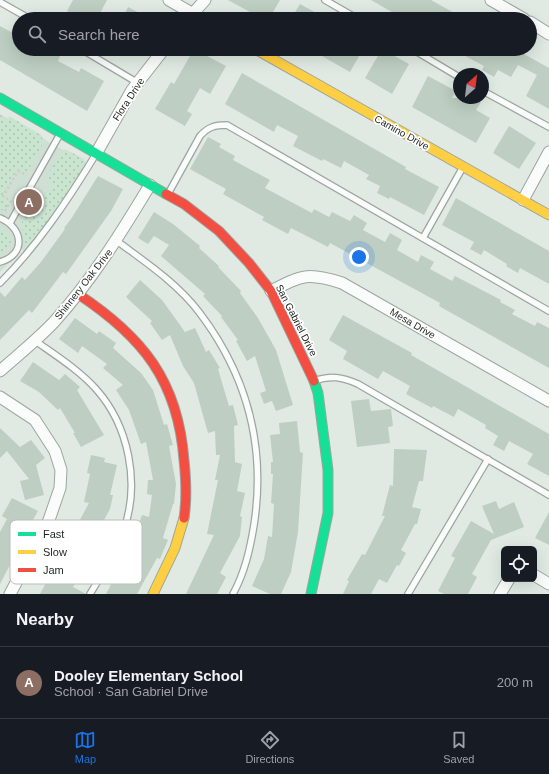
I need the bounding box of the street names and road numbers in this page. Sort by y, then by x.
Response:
street label: Flora Drive [110,75,147,123]
street label: Camino Drive [373,113,431,152]
street label: Shinnery Oak Drive [52,246,115,322]
street label: San Gabriel Drive [274,283,320,358]
street label: Mesa Drive [388,306,438,341]

